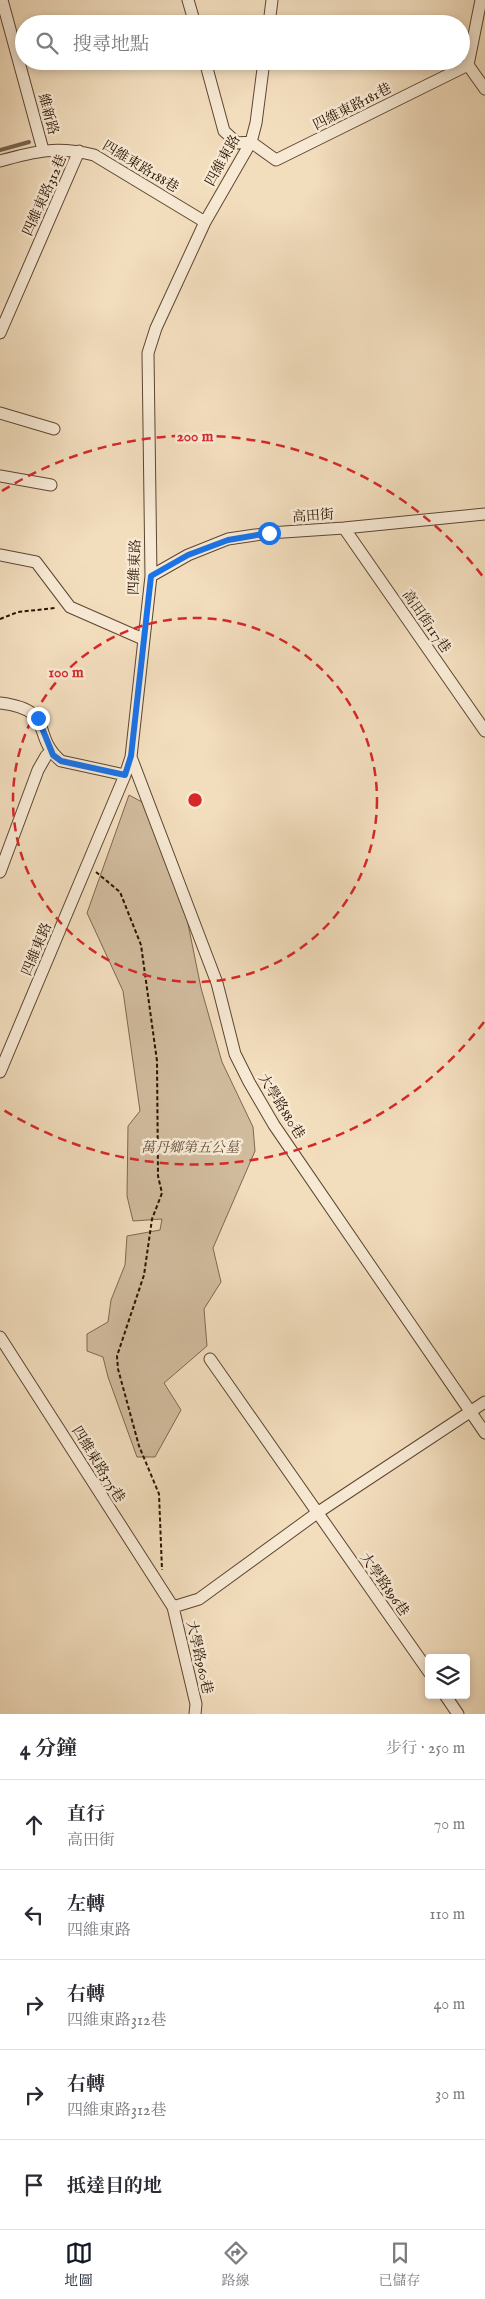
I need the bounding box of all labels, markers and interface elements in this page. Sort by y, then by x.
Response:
search box [15,15,470,70]
icon: search [33,29,61,57]
text: 搜尋地點 [73,33,149,57]
street label: 四維東路181巷 [310,79,395,134]
street label: 維新路 [34,92,62,137]
street label: 四維東路 [201,132,244,189]
street label: 四維東路188巷 [99,137,182,197]
street label: 四維東路312巷 [19,152,71,239]
text: 200 m [177,427,214,446]
street label: 高田街 [291,506,335,526]
route start [258,522,281,545]
street label: 四維東路 [125,539,145,595]
street label: 高田街117巷 [398,587,454,657]
text: 100 m [48,663,84,682]
route end [27,707,50,730]
centre of rings [186,791,204,809]
street label: 四維東路 [18,920,56,979]
street label: 大學路880巷 [254,1070,308,1143]
park label: 萬丹鄉第五公墓 [141,1139,241,1157]
street label: 四維東路375巷 [68,1423,129,1506]
street label: 大學路896巷 [356,1549,413,1620]
street label: 大學路960巷 [182,1619,216,1696]
map controls [425,1654,470,1699]
button: layers [425,1654,470,1699]
text: 4 分鐘 [20,1736,77,1763]
text: 步行 · 250 m [386,1739,465,1759]
text: 直行 [67,1803,105,1827]
icon: ahead [20,1811,48,1839]
text: 70 m [434,1815,465,1835]
text: 高田街 [67,1831,115,1851]
text: 左轉 [67,1893,105,1917]
icon: left [20,1901,48,1929]
text: 110 m [429,1905,465,1925]
text: 四維東路 [67,1921,131,1941]
text: 右轉 [67,1983,105,2007]
icon: right [20,1991,48,2019]
text: 40 m [433,1995,465,2015]
text: 四維東路312巷 [67,2011,166,2031]
text: 右轉 [67,2073,105,2097]
icon: right [20,2081,48,2109]
text: 30 m [435,2085,465,2105]
text: 四維東路312巷 [67,2101,166,2121]
icon: arrive [20,2171,48,2199]
text: 抵達目的地 [67,2175,162,2199]
tab: 地圖 [65,2239,93,2290]
tab: 路線 [222,2239,250,2290]
tab: 已儲存 [379,2239,421,2290]

